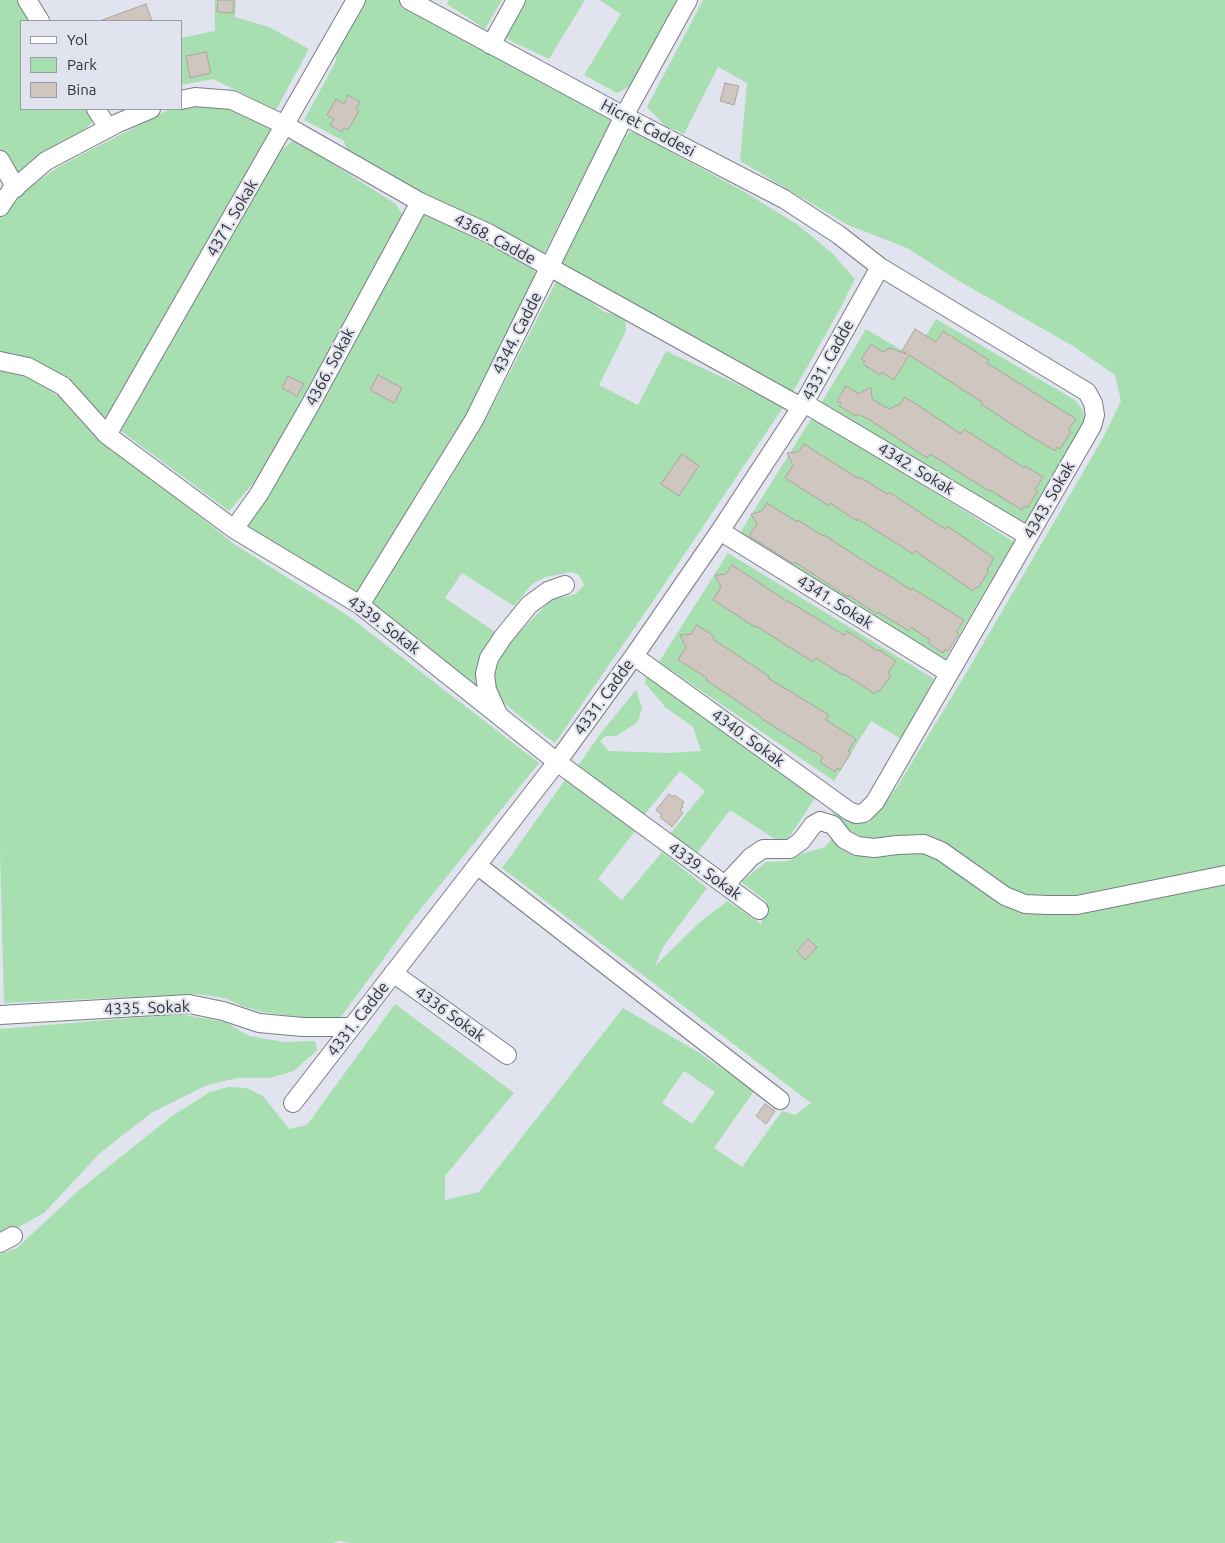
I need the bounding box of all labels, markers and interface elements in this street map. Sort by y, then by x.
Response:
legend [20,20,182,110]
text: Yol [67,31,88,48]
text: Park [67,56,97,73]
text: Bina [67,81,96,98]
street label: Hicret Caddesi [598,95,698,161]
street label: 4371. Sokak [202,176,262,260]
street label: 4368. Cadde [451,210,539,268]
street label: 4344. Cadde [488,289,546,377]
street label: 4331. Cadde [798,316,858,404]
street label: 4366. Sokak [301,325,359,409]
street label: 4342. Sokak [874,439,958,499]
street label: 4343. Sokak [1019,458,1079,542]
street label: 4341. Sokak [794,571,876,633]
street label: 4339. Sokak [344,592,424,658]
street label: 4331. Cadde [570,655,638,739]
street label: 4340. Sokak [708,705,788,771]
street label: 4339. Sokak [665,838,745,904]
street label: 4331. Cadde [323,978,393,1060]
street label: 4336 Sokak [411,982,489,1046]
street label: 4335. Sokak [104,997,190,1019]

